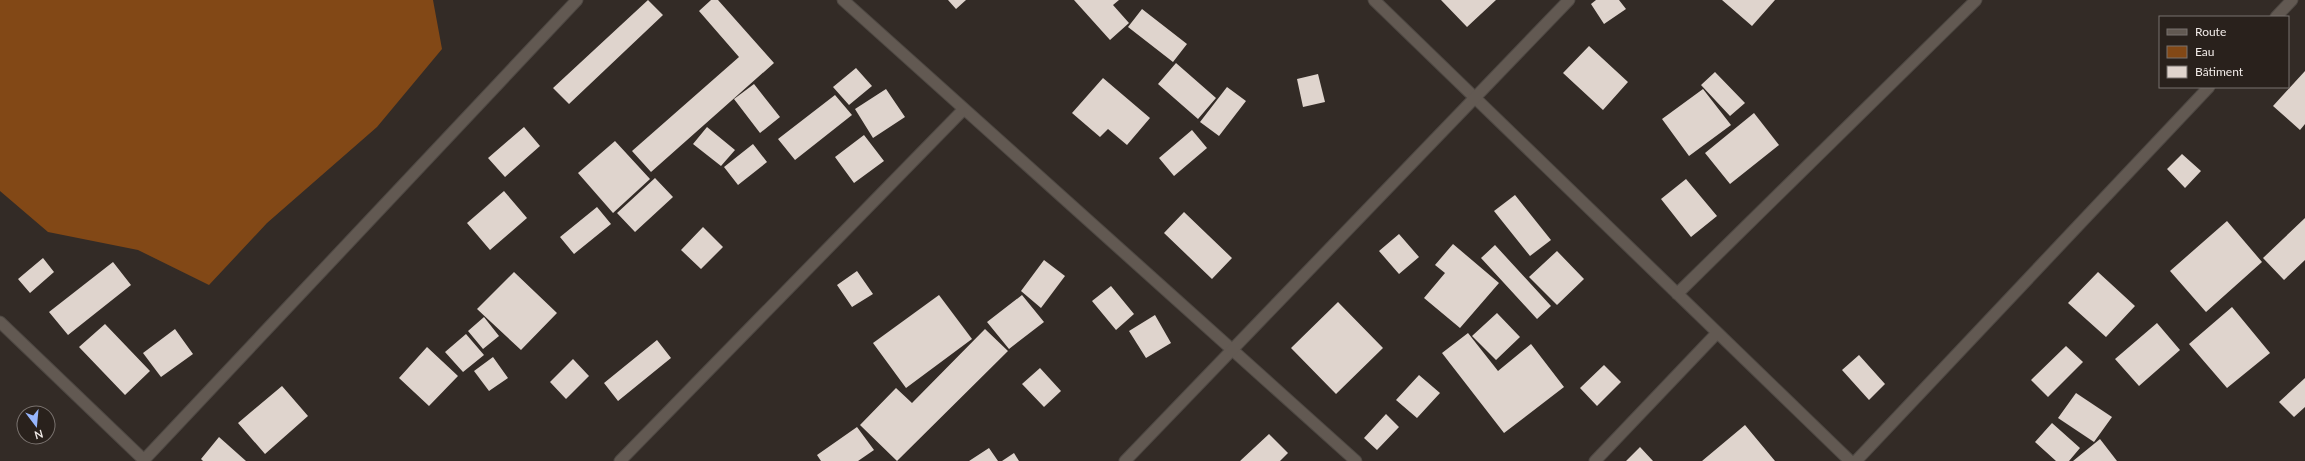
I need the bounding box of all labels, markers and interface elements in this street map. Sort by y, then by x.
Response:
legend [2159,16,2289,88]
text: Route [2195,24,2226,39]
text: Eau [2195,44,2215,59]
text: Bâtiment [2195,64,2244,79]
north arrow [16,405,56,445]
text: N [33,428,45,443]

